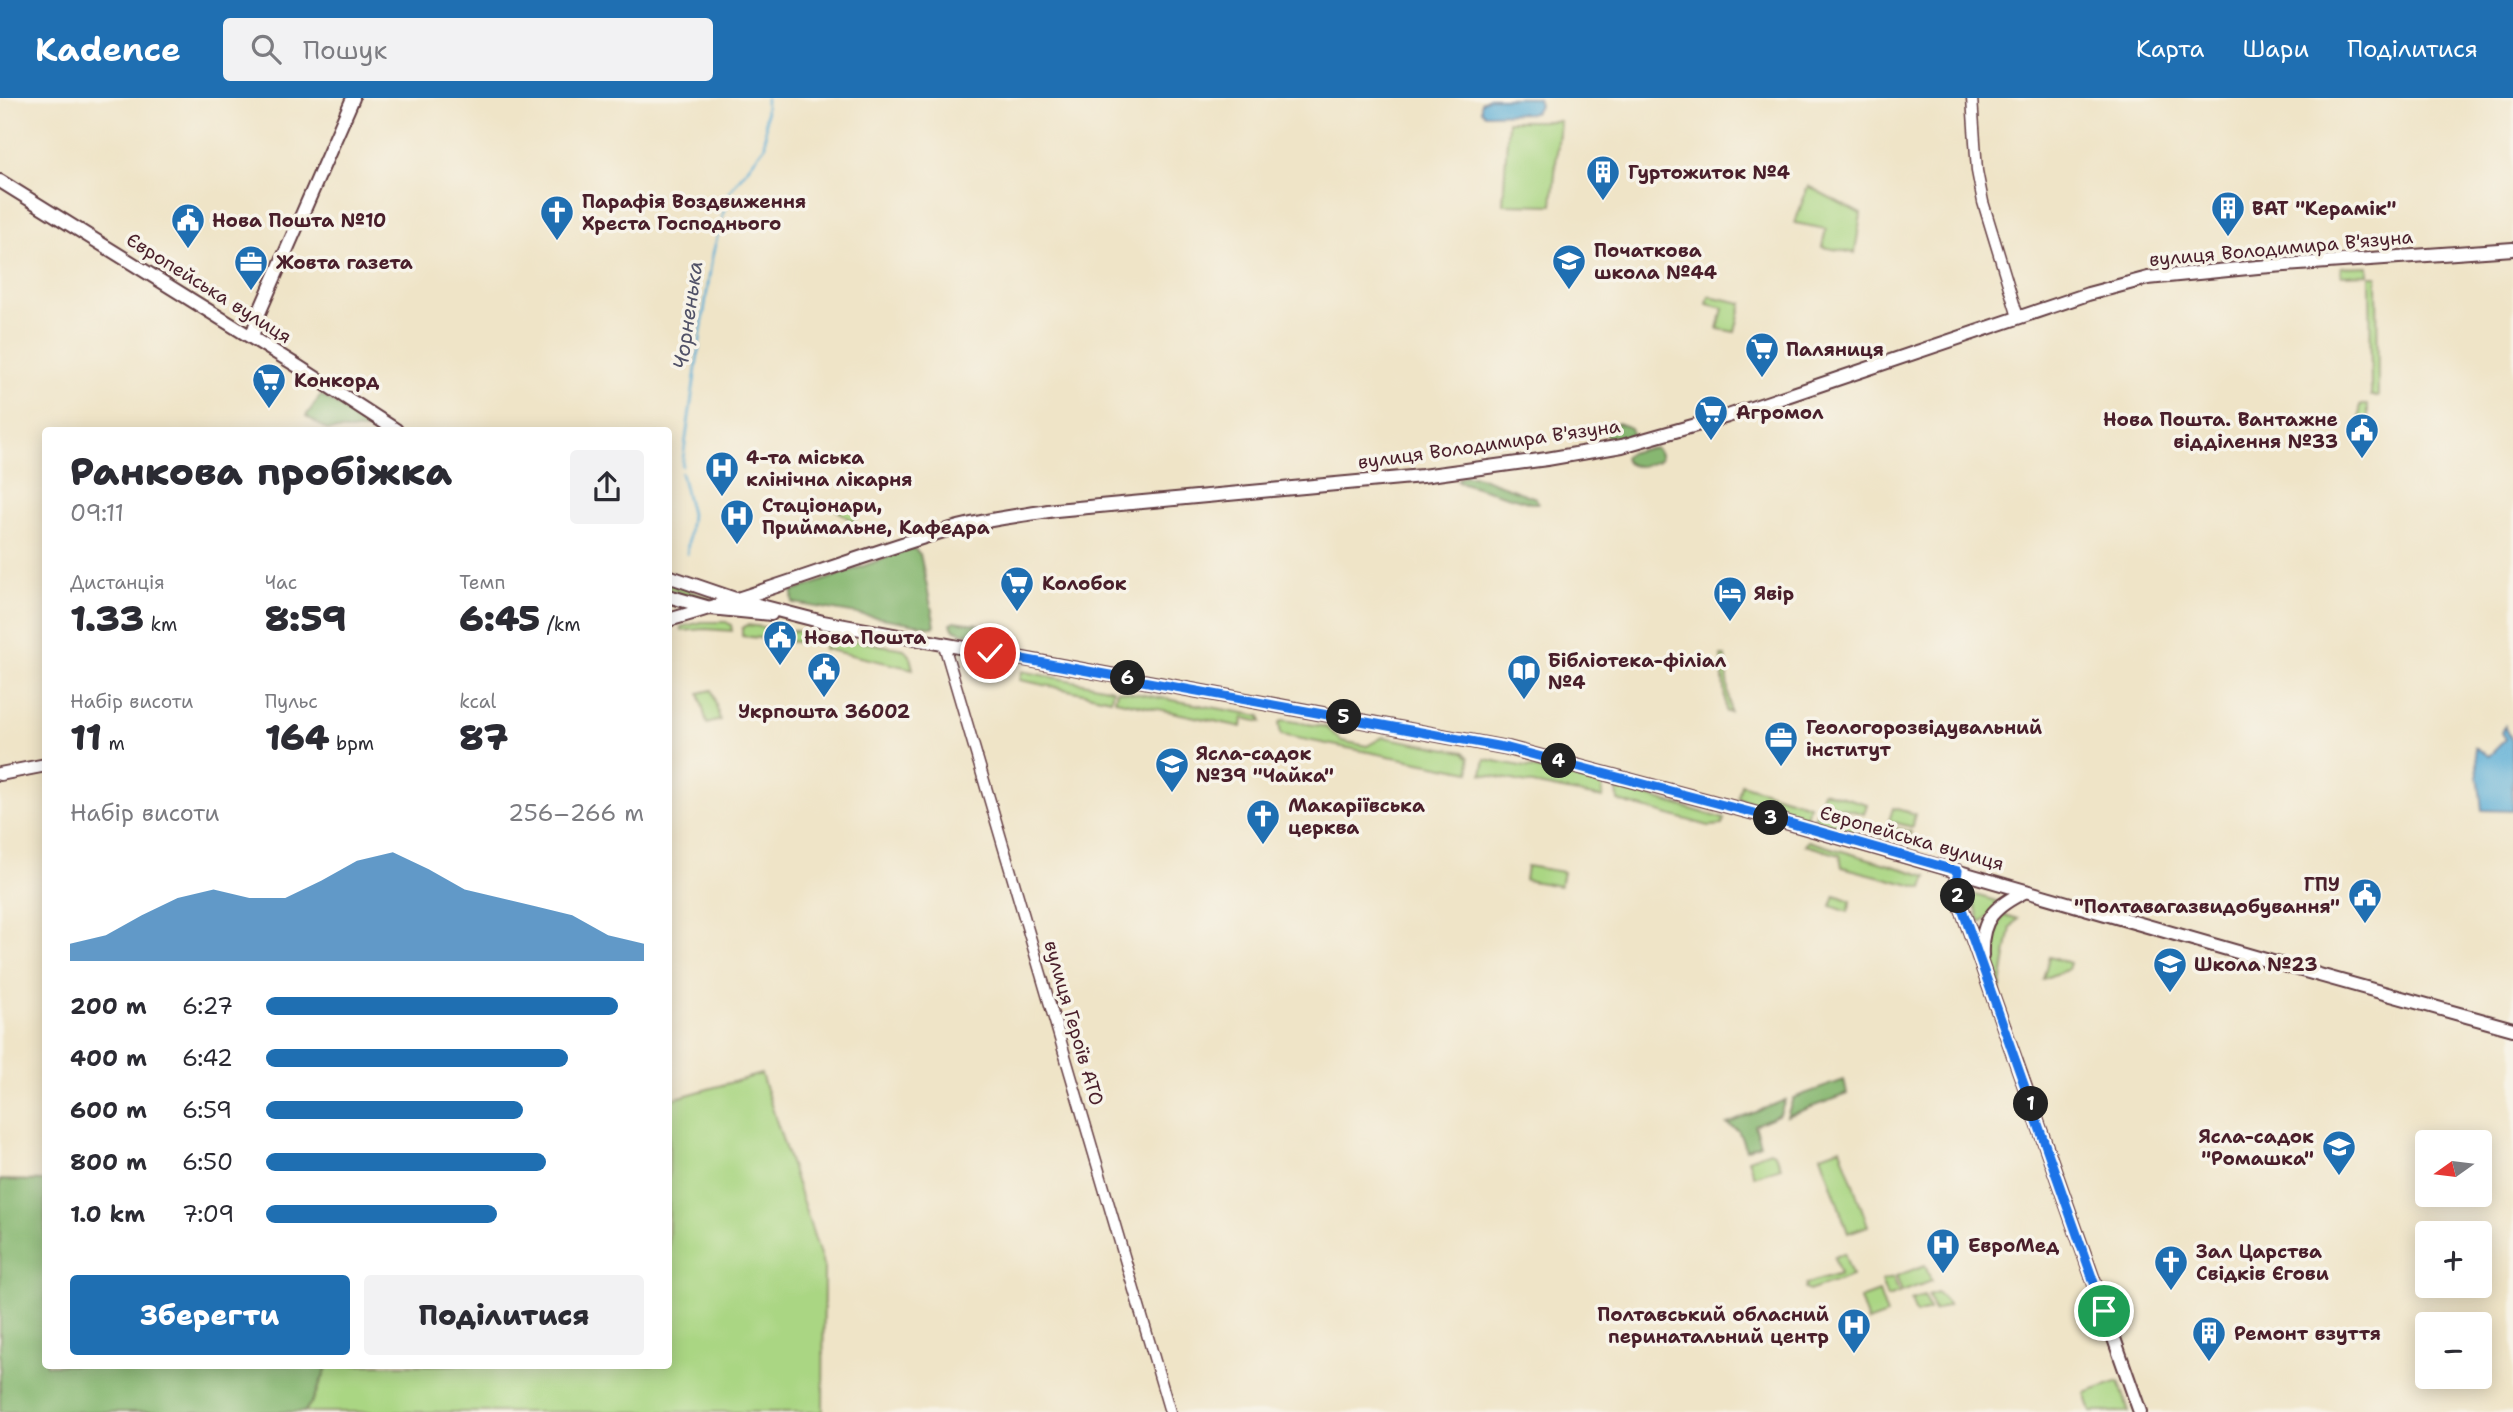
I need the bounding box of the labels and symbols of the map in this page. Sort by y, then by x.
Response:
building icon: Гуртожиток №4 [1584,153,1622,202]
place label: Гуртожиток №4 [1628,160,1791,185]
place label: Парафія Воздвиження Хреста Господнього [582,189,806,236]
building icon: ВАТ "Керамік" [2209,189,2247,238]
church icon: Парафія Воздвиження Хреста Господнього [538,193,576,242]
place label: ВАТ "Керамік" [2252,196,2397,221]
public building icon: Нова Пошта №10 [169,201,207,250]
place label: Нова Пошта №10 [212,208,386,233]
street label: вулиця Володимира В'язуна [2148,224,2414,272]
street label: Європейська вулиця [122,227,296,349]
place label: Початкова школа №44 [1594,238,1718,285]
school or university icon: Початкова школа №44 [1550,242,1588,291]
office icon: Жовта газета [232,243,270,292]
place label: Жовта газета [276,250,413,275]
water label: Чорненька [667,259,709,371]
supermarket icon: Паляниця [1743,330,1781,379]
place label: Паляниця [1786,337,1884,362]
supermarket icon: Конкорд [250,361,288,410]
place label: Конкорд [294,368,380,393]
supermarket icon: Агромол [1692,393,1730,442]
place label: Агромол [1736,400,1824,425]
place label: Нова Пошта. Вантажне відділення №33 [2103,407,2338,454]
public building icon: Нова Пошта. Вантажне відділення №33 [2343,411,2381,460]
street label: вулиця Володимира В'язуна [1356,413,1622,475]
place label: 4-та міська клінічна лікарня [746,445,913,492]
hospital icon: 4-та міська клінічна лікарня [703,449,741,498]
place label: Стаціонари, Приймальне, Кафедра [762,493,990,540]
hospital icon: Стаціонари, Приймальне, Кафедра [718,497,756,546]
supermarket icon: Колобок [998,564,1036,613]
place label: Колобок [1042,571,1127,596]
hotel icon: Явір [1711,574,1749,623]
place label: Явір [1754,581,1794,606]
public building icon: Нова Пошта [761,618,799,667]
pin [960,623,1020,683]
place label: Нова Пошта [804,625,926,650]
place label: Бібліотека-філіал №4 [1548,648,1727,695]
public building icon: Укрпошта 36002 [805,650,843,699]
library icon: Бібліотека-філіал №4 [1505,652,1543,701]
pin: 6 [1110,660,1146,696]
place label: Укрпошта 36002 [738,699,910,724]
pin: 5 [1326,700,1362,734]
place label: Геологорозвідувальний інститут [1806,715,2042,762]
office icon: Геологорозвідувальний інститут [1762,719,1800,768]
place label: Ясла-садок №39 "Чайка" [1196,741,1334,788]
pin: 4 [1542,744,1576,778]
school or university icon: Ясла-садок №39 "Чайка" [1153,745,1191,794]
place label: Макаріївська церква [1288,793,1425,840]
church icon: Макаріївська церква [1244,797,1282,846]
pin: 3 [1754,800,1788,836]
street label: Європейська вулиця [1817,800,2007,876]
place label: ГПУ "Полтавагазвидобування" [2074,872,2340,919]
public building icon: ГПУ "Полтавагазвидобування" [2346,876,2384,925]
pin: 2 [1940,878,1976,914]
street label: вулиця Героїв АТО [1038,938,1110,1108]
school or university icon: Школа №23 [2151,945,2189,994]
place label: Школа №23 [2194,952,2318,977]
pin: 1 [2014,1086,2048,1122]
place label: Ясла-садок "Ромашка" [2199,1124,2314,1171]
school or university icon: Ясла-садок "Ромашка" [2320,1128,2358,1177]
north arrow [2415,1130,2492,1208]
hospital icon: ЕвроМед [1924,1226,1962,1275]
place label: ЕвроМед [1968,1233,2060,1258]
place label: Зал Царства Cвідків Єгови [2196,1239,2329,1286]
church icon: Зал Царства Cвідків Єгови [2152,1243,2190,1292]
pin [2074,1281,2134,1341]
place label: Полтавський обласний перинатальний центр [1597,1302,1829,1349]
hospital icon: Полтавський обласний перинатальний центр [1835,1306,1873,1355]
building icon: Ремонт взуття [2190,1314,2228,1363]
place label: Ремонт взуття [2234,1321,2381,1346]

